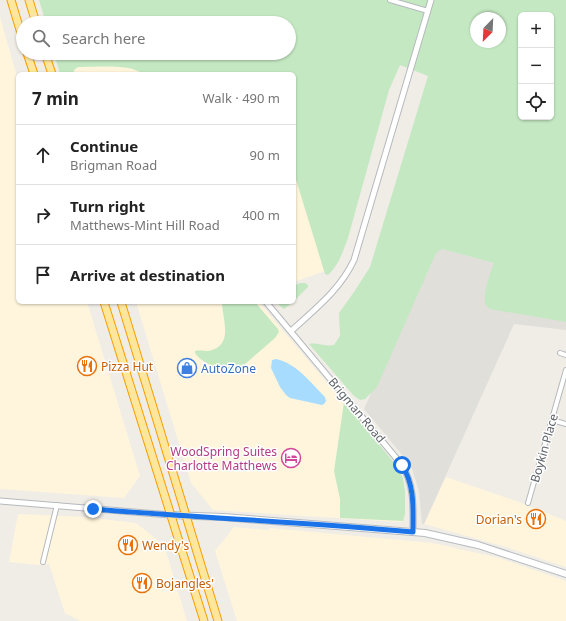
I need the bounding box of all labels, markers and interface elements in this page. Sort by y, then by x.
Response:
north arrow [470,12,506,48]
map controls [518,12,554,120]
button: + [518,12,554,48]
search box [16,16,296,60]
icon: search [30,27,52,49]
text: Search here [62,28,145,48]
button: − [518,48,554,84]
button: locate [518,84,554,120]
text: 7 min [32,87,79,110]
text: Walk · 490 m [202,89,280,107]
text: Continue [70,136,138,156]
icon: ahead [32,144,54,166]
text: 90 m [250,146,280,164]
text: Brigman Road [70,156,157,174]
text: Turn right [70,196,145,216]
icon: right [32,204,54,226]
text: 400 m [242,206,280,224]
text: Matthews-Mint Hill Road [70,216,220,234]
icon: arrive [32,264,54,286]
text: Arrive at destination [70,265,225,285]
restaurant icon: Pizza Hut [76,355,98,377]
shop icon: AutoZone [176,357,198,379]
place label: Pizza Hut [101,358,154,375]
place label: AutoZone [201,360,256,377]
street label: Brigman Road [325,374,389,446]
street label: Boykin Place [526,412,562,484]
place label: WoodSpring Suites Charlotte Matthews [166,443,277,474]
hotel icon: WoodSpring Suites Charlotte Matthews [280,447,302,469]
route start [393,456,411,474]
route end [84,500,102,518]
restaurant icon: Dorian's [525,508,547,530]
place label: Dorian's [476,511,522,528]
restaurant icon: Wendy's [117,534,139,556]
place label: Wendy's [142,537,189,554]
restaurant icon: Bojangles' [131,572,153,594]
place label: Bojangles' [156,575,214,592]

